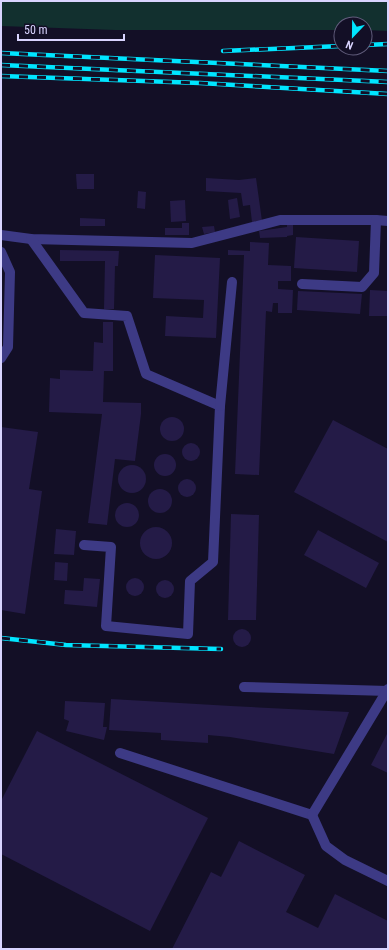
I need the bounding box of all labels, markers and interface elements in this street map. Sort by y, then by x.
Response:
scale bar [18,16,124,42]
north arrow [333,16,373,56]
text: 50 m [24,23,48,37]
text: N [344,37,355,52]

